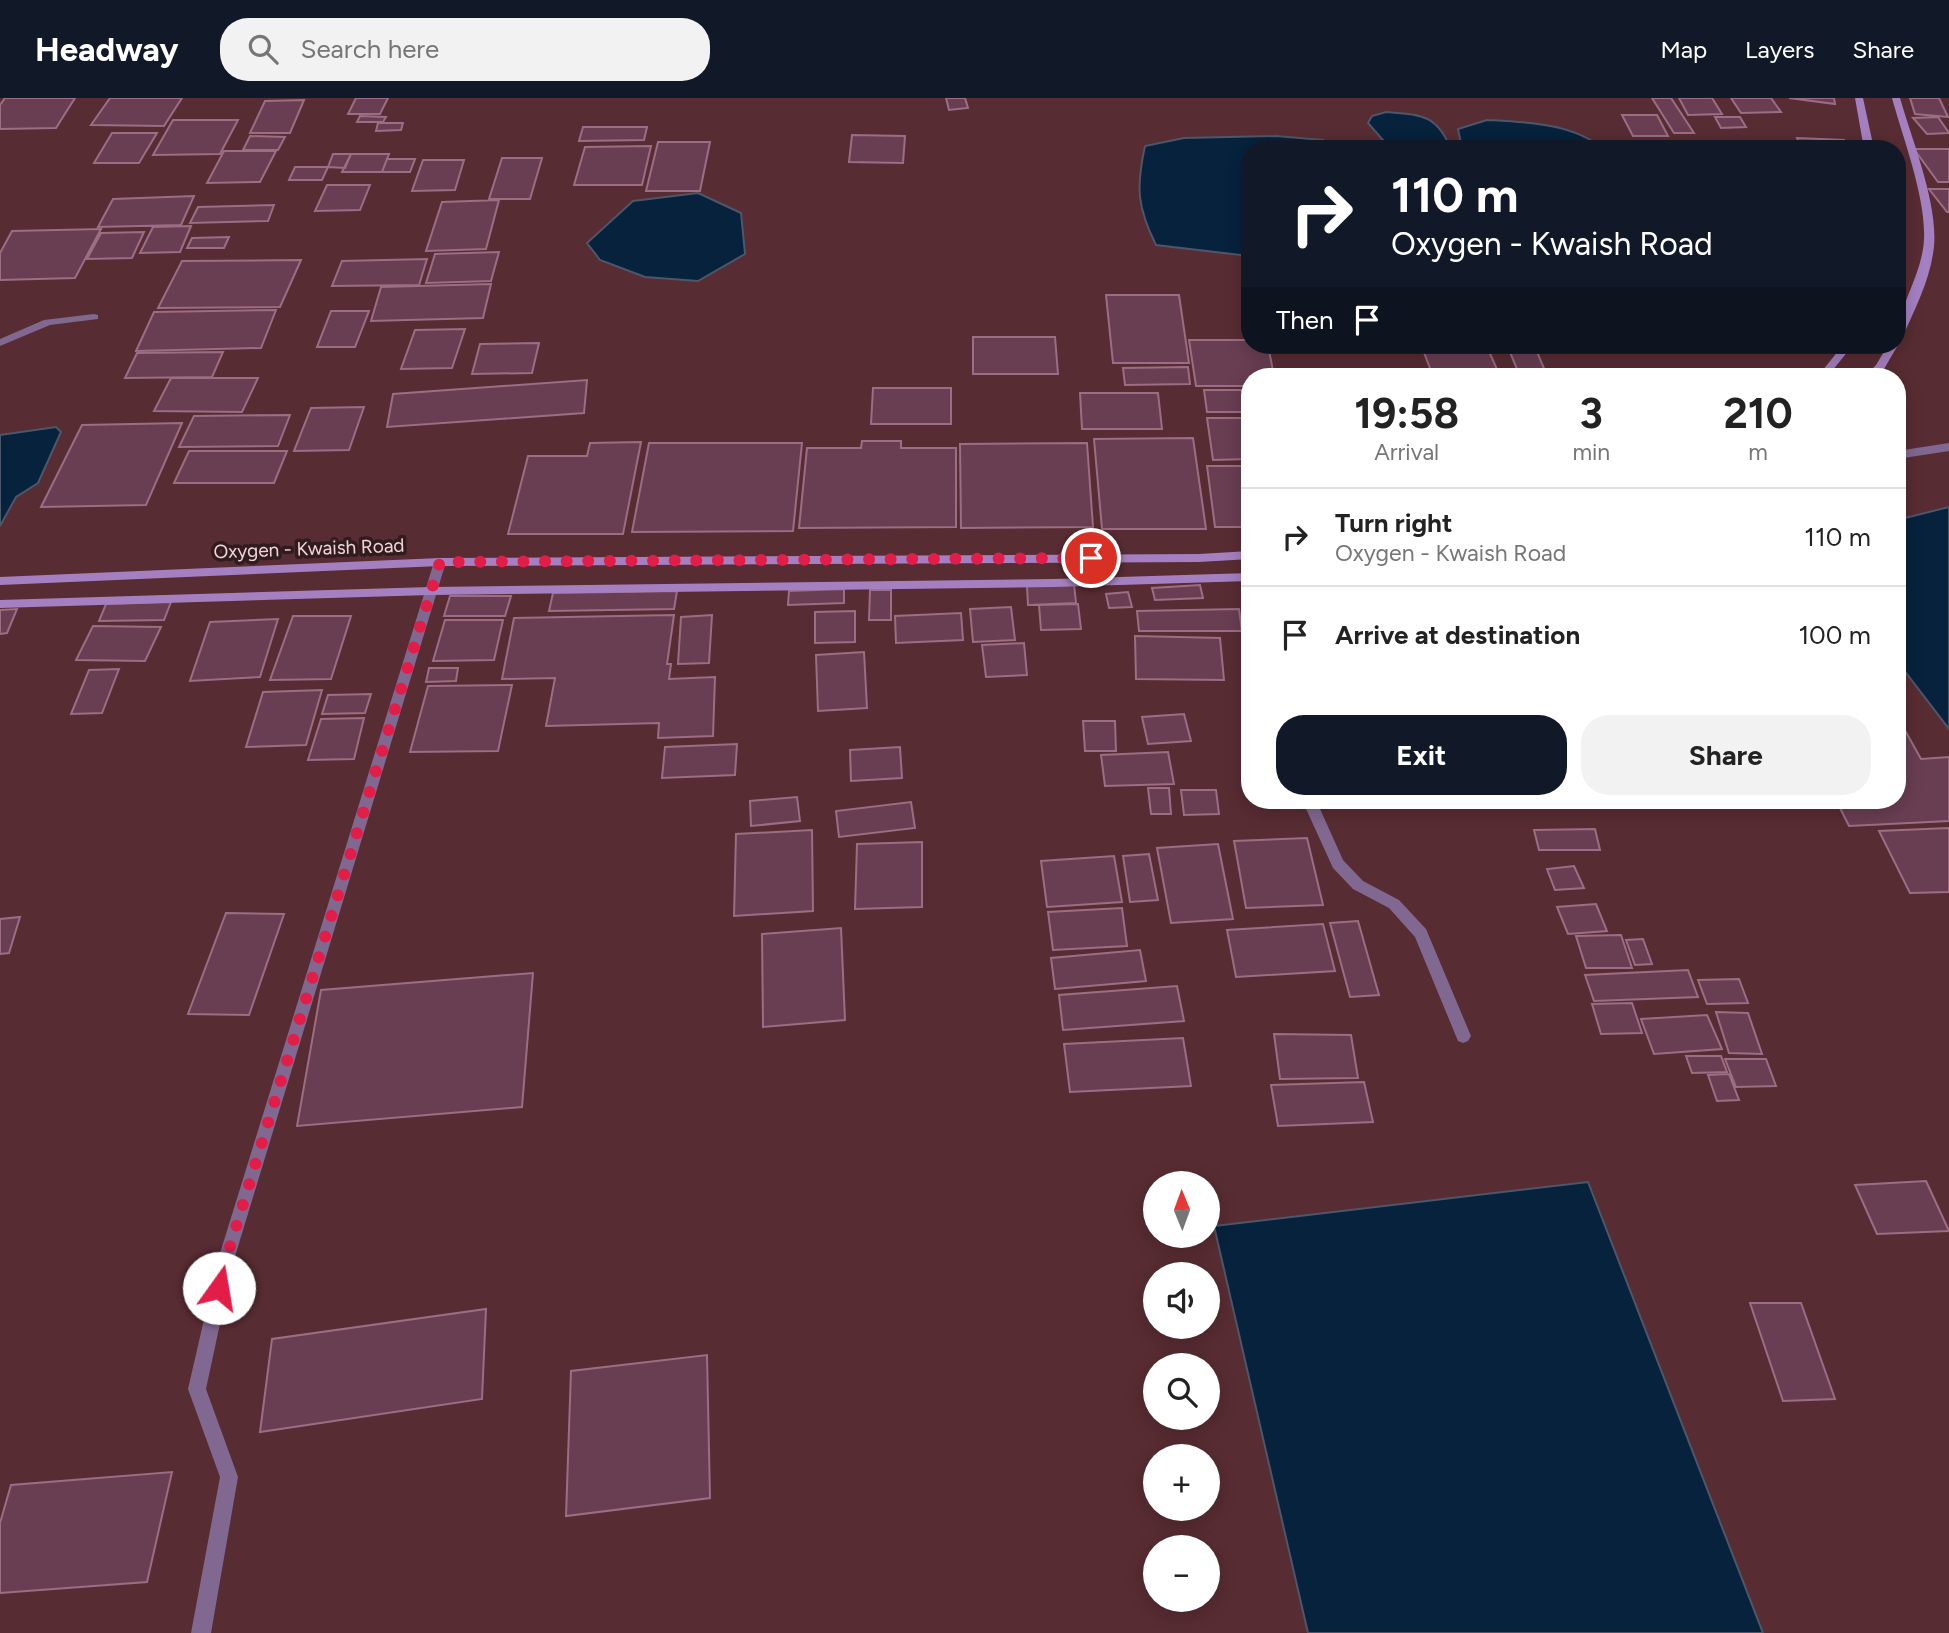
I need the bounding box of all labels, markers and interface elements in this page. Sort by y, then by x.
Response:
search box [220,18,710,81]
text: Headway [35,30,178,69]
icon: search [244,30,282,68]
text: Search here [300,33,439,65]
text: Map [1660,35,1707,64]
text: Layers [1745,35,1814,64]
text: Share [1852,35,1914,64]
text: 110 m [1391,165,1519,224]
icon: right [1276,168,1367,259]
text: Oxygen - Kwaish Road [1391,225,1713,263]
icon: arrive [1348,301,1386,339]
text: Then [1276,304,1334,336]
text: 19:58 [1354,388,1459,439]
text: 3 [1580,388,1603,439]
text: 210 [1723,388,1793,439]
text: Arrival [1374,438,1439,466]
text: min [1572,438,1610,466]
text: m [1748,438,1768,466]
text: Turn right [1335,507,1452,539]
icon: right [1276,518,1314,556]
text: 110 m [1804,521,1871,553]
pin [1061,528,1121,588]
street label: Oxygen - Kwaish Road [213,534,405,563]
icon: arrive [1072,539,1110,577]
text: Oxygen - Kwaish Road [1335,539,1566,567]
icon: arrive [1276,616,1314,654]
text: Arrive at destination [1335,619,1580,651]
text: 100 m [1798,619,1871,651]
button: Exit [1276,715,1567,795]
button: Share [1581,715,1871,795]
north arrow [1143,1171,1220,1248]
map controls [1143,1171,1220,1612]
position arrow [182,1251,256,1325]
button: sound [1143,1262,1220,1339]
button: search [1143,1353,1220,1430]
button: + [1143,1444,1220,1521]
button: − [1143,1535,1220,1612]

